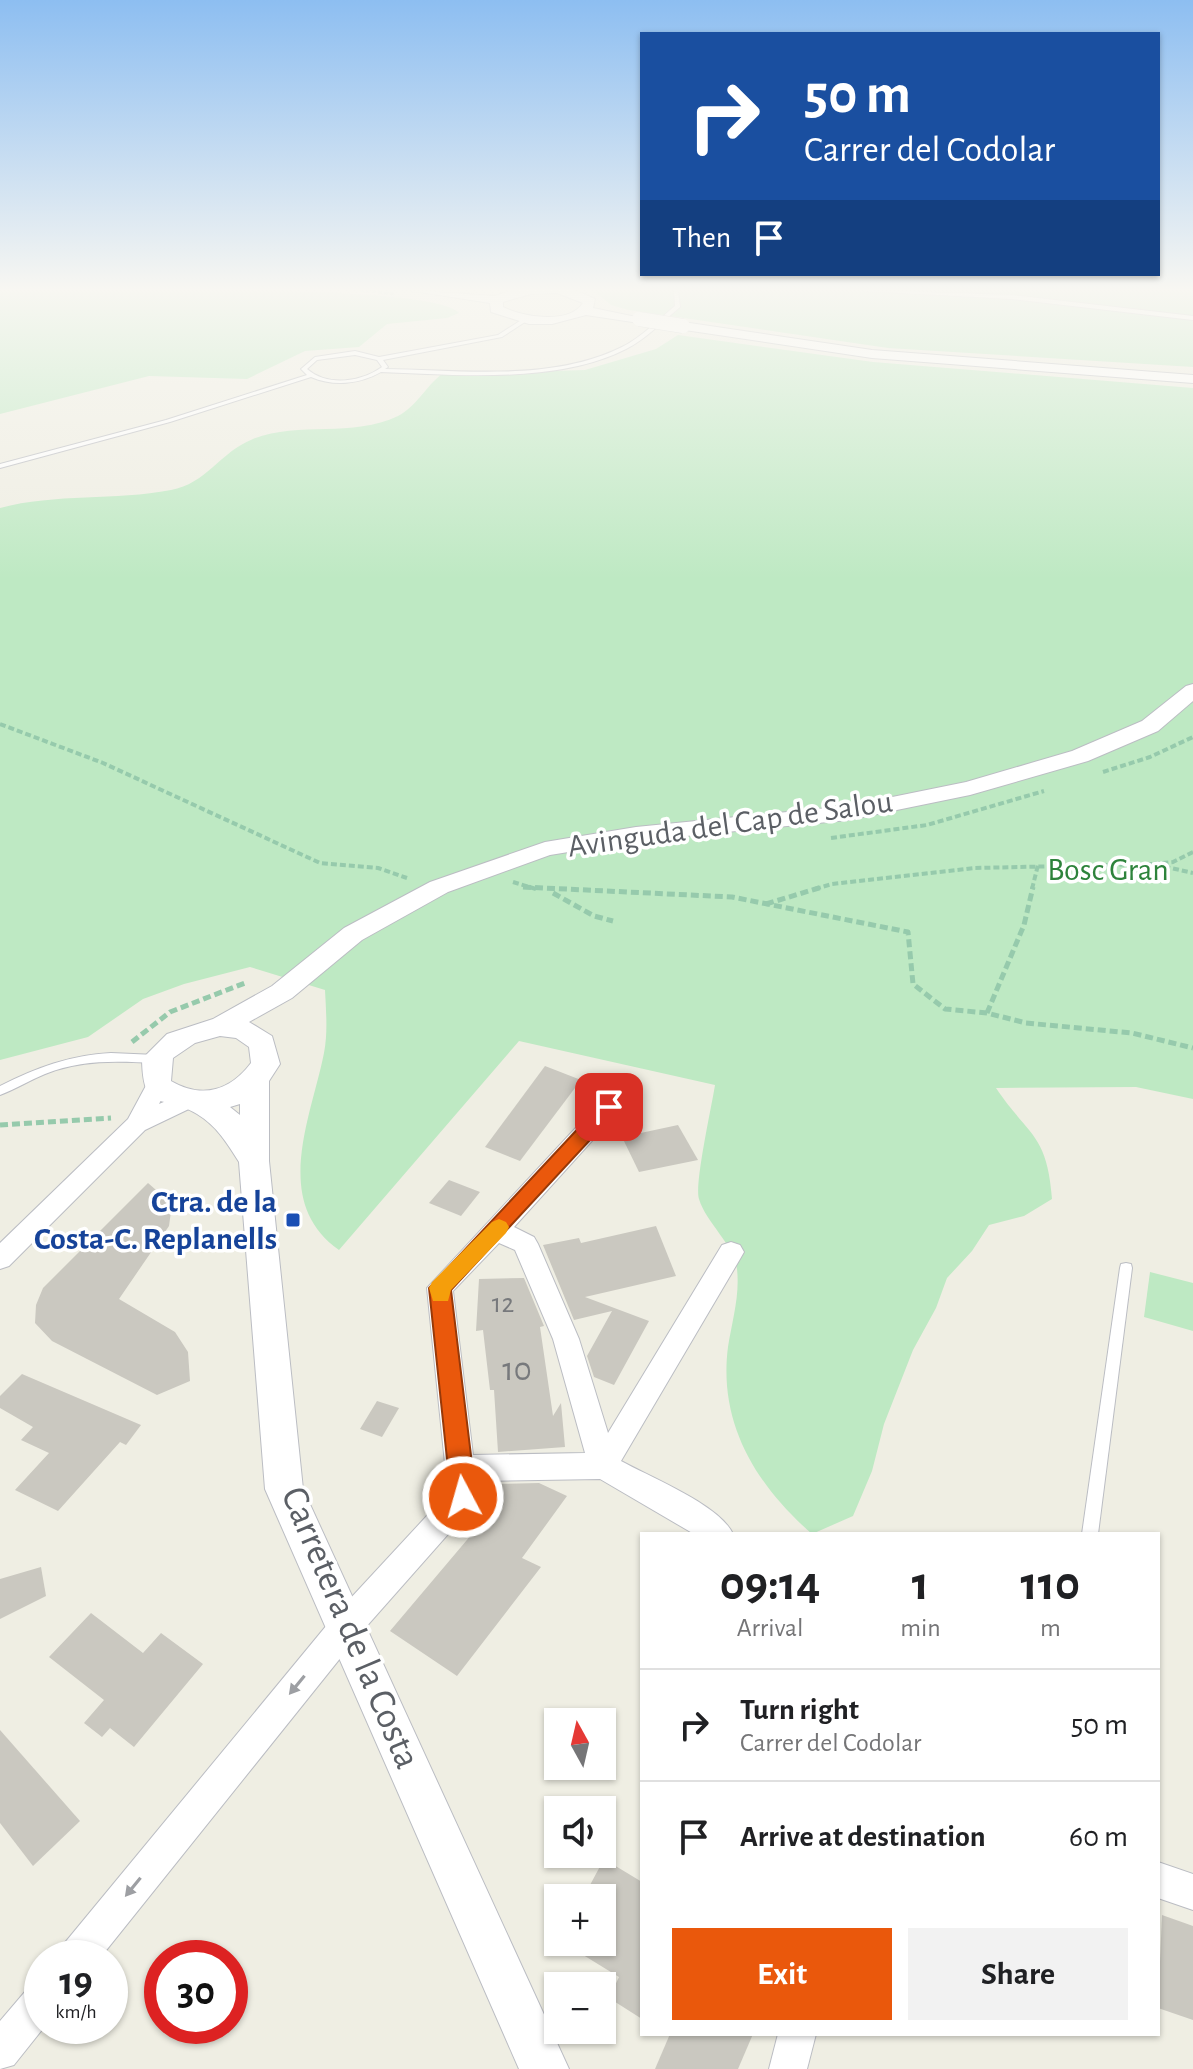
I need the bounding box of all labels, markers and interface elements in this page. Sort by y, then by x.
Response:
icon: right [672,64,776,168]
text: 50 m [804,67,911,123]
text: Carrer del Codolar [804,132,1055,168]
icon: arrive [747,216,791,260]
text: Then [672,223,731,253]
street label: Avinguda del Cap de Salou [566,785,894,863]
park label: Bosc Gran [1047,854,1169,886]
pin [575,1073,643,1141]
icon: arrive [587,1085,631,1129]
place label: Ctra. de la Costa-C. Replanells [34,1186,277,1255]
marker: Ctra. de la Costa-C. Replanells [284,1211,302,1229]
house number: 12 [492,1290,514,1318]
house number: 10 [502,1353,532,1387]
position arrow [421,1455,505,1539]
street label: Carretera de la Costa [274,1482,426,1774]
text: 09:14 [720,1561,820,1609]
text: 1 [912,1561,929,1609]
text: 110 [1021,1561,1080,1609]
text: Arrival [737,1615,804,1641]
text: min [900,1615,941,1641]
text: m [1040,1615,1061,1641]
one-way arrow [289,1675,306,1696]
text: Turn right [740,1695,859,1725]
icon: right [672,1703,716,1747]
north arrow [544,1708,616,1780]
map controls [544,1708,616,2044]
text: 50 m [1071,1710,1128,1740]
text: Carrer del Codolar [740,1730,921,1756]
button: sound [544,1796,616,1868]
icon: arrive [672,1815,716,1859]
text: Arrive at destination [740,1822,986,1852]
text: 60 m [1069,1822,1128,1852]
one-way arrow [126,1877,142,1897]
button: + [544,1884,616,1956]
button: Exit [672,1928,892,2020]
button: Share [908,1928,1128,2020]
speed limit sign: 30 [144,1940,248,2044]
text: 19 [59,1962,93,2002]
button: − [544,1972,616,2044]
text: km/h [55,2002,97,2022]

